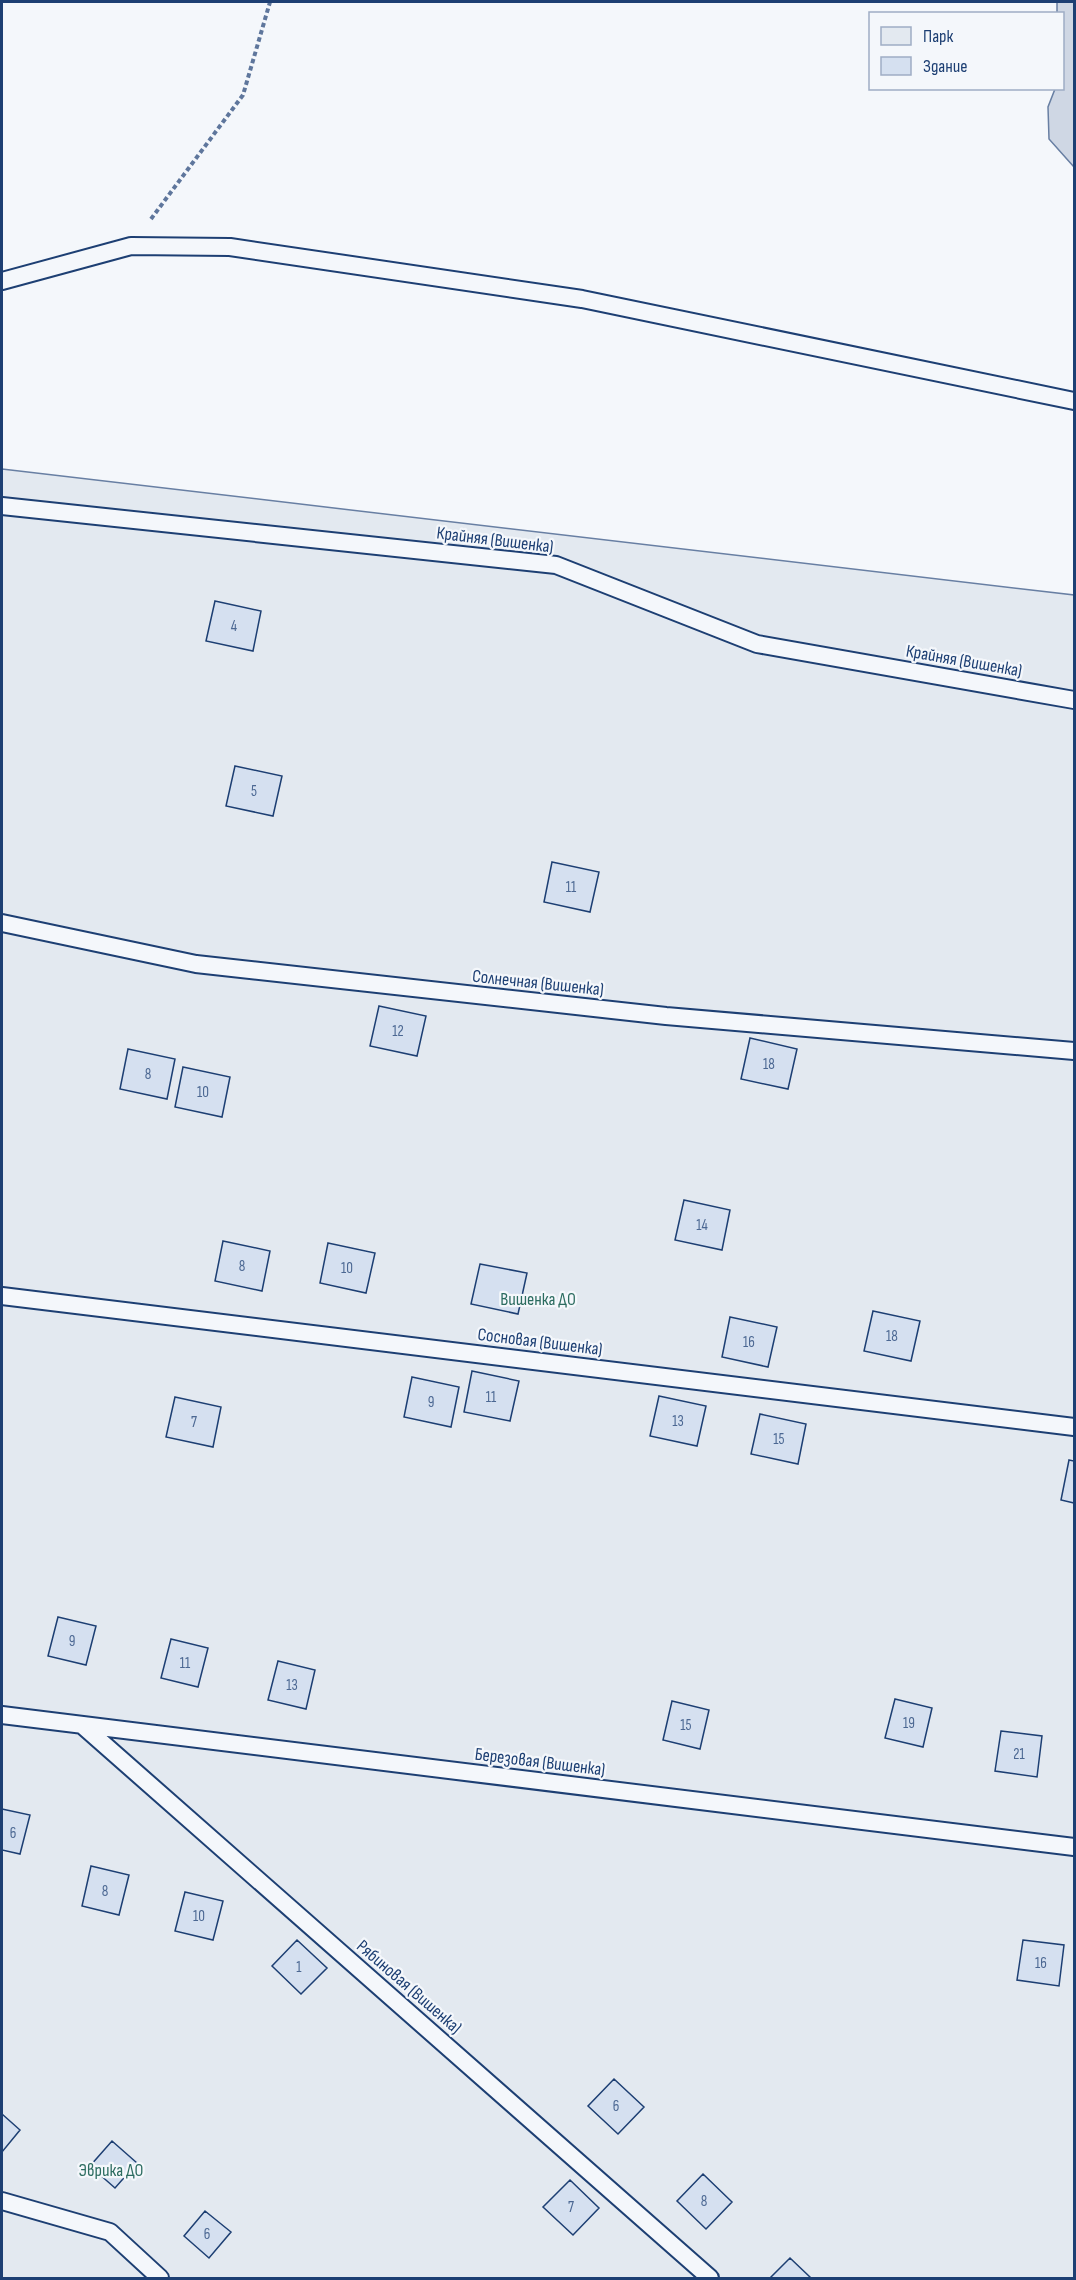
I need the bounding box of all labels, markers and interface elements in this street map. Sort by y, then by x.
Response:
legend [869,12,1064,90]
text: Парк [923,26,954,47]
text: Здание [923,56,968,77]
street label: Крайняя (Вишенка) [435,522,555,558]
house number: 4 [231,617,237,636]
street label: Крайняя (Вишенка) [904,640,1024,682]
house number: 5 [251,782,257,801]
house number: 11 [566,878,577,897]
street label: Солнечная (Вишенка) [471,966,605,1000]
house number: 12 [392,1022,404,1041]
house number: 18 [763,1055,775,1074]
house number: 8 [145,1065,151,1084]
house number: 10 [197,1083,209,1102]
house number: 14 [696,1216,708,1235]
house number: 8 [239,1257,245,1276]
house number: 10 [341,1259,353,1278]
park label: Вишенка ДО [500,1289,576,1310]
street label: Сосновая (Вишенка) [476,1324,604,1360]
house number: 18 [886,1327,898,1346]
house number: 16 [743,1333,755,1352]
house number: 11 [486,1388,497,1407]
house number: 9 [428,1393,434,1412]
house number: 13 [672,1412,684,1431]
house number: 7 [191,1413,197,1432]
house number: 15 [773,1430,785,1449]
house number: 9 [69,1632,75,1651]
house number: 11 [180,1654,191,1673]
house number: 13 [286,1676,298,1695]
house number: 19 [903,1714,915,1733]
house number: 15 [680,1716,692,1735]
street label: Березовая (Вишенка) [474,1744,606,1780]
house number: 21 [1013,1745,1025,1764]
house number: 6 [10,1824,16,1843]
house number: 8 [102,1882,108,1901]
house number: 10 [193,1907,205,1926]
street label: Рябиновая (Вишенка) [352,1936,466,2038]
house number: 16 [1035,1954,1047,1973]
house number: 1 [296,1958,302,1977]
house number: 6 [613,2097,619,2116]
park label: Эврика ДО [79,2160,143,2181]
house number: 8 [701,2192,707,2211]
house number: 7 [568,2198,574,2217]
house number: 6 [204,2225,210,2244]

